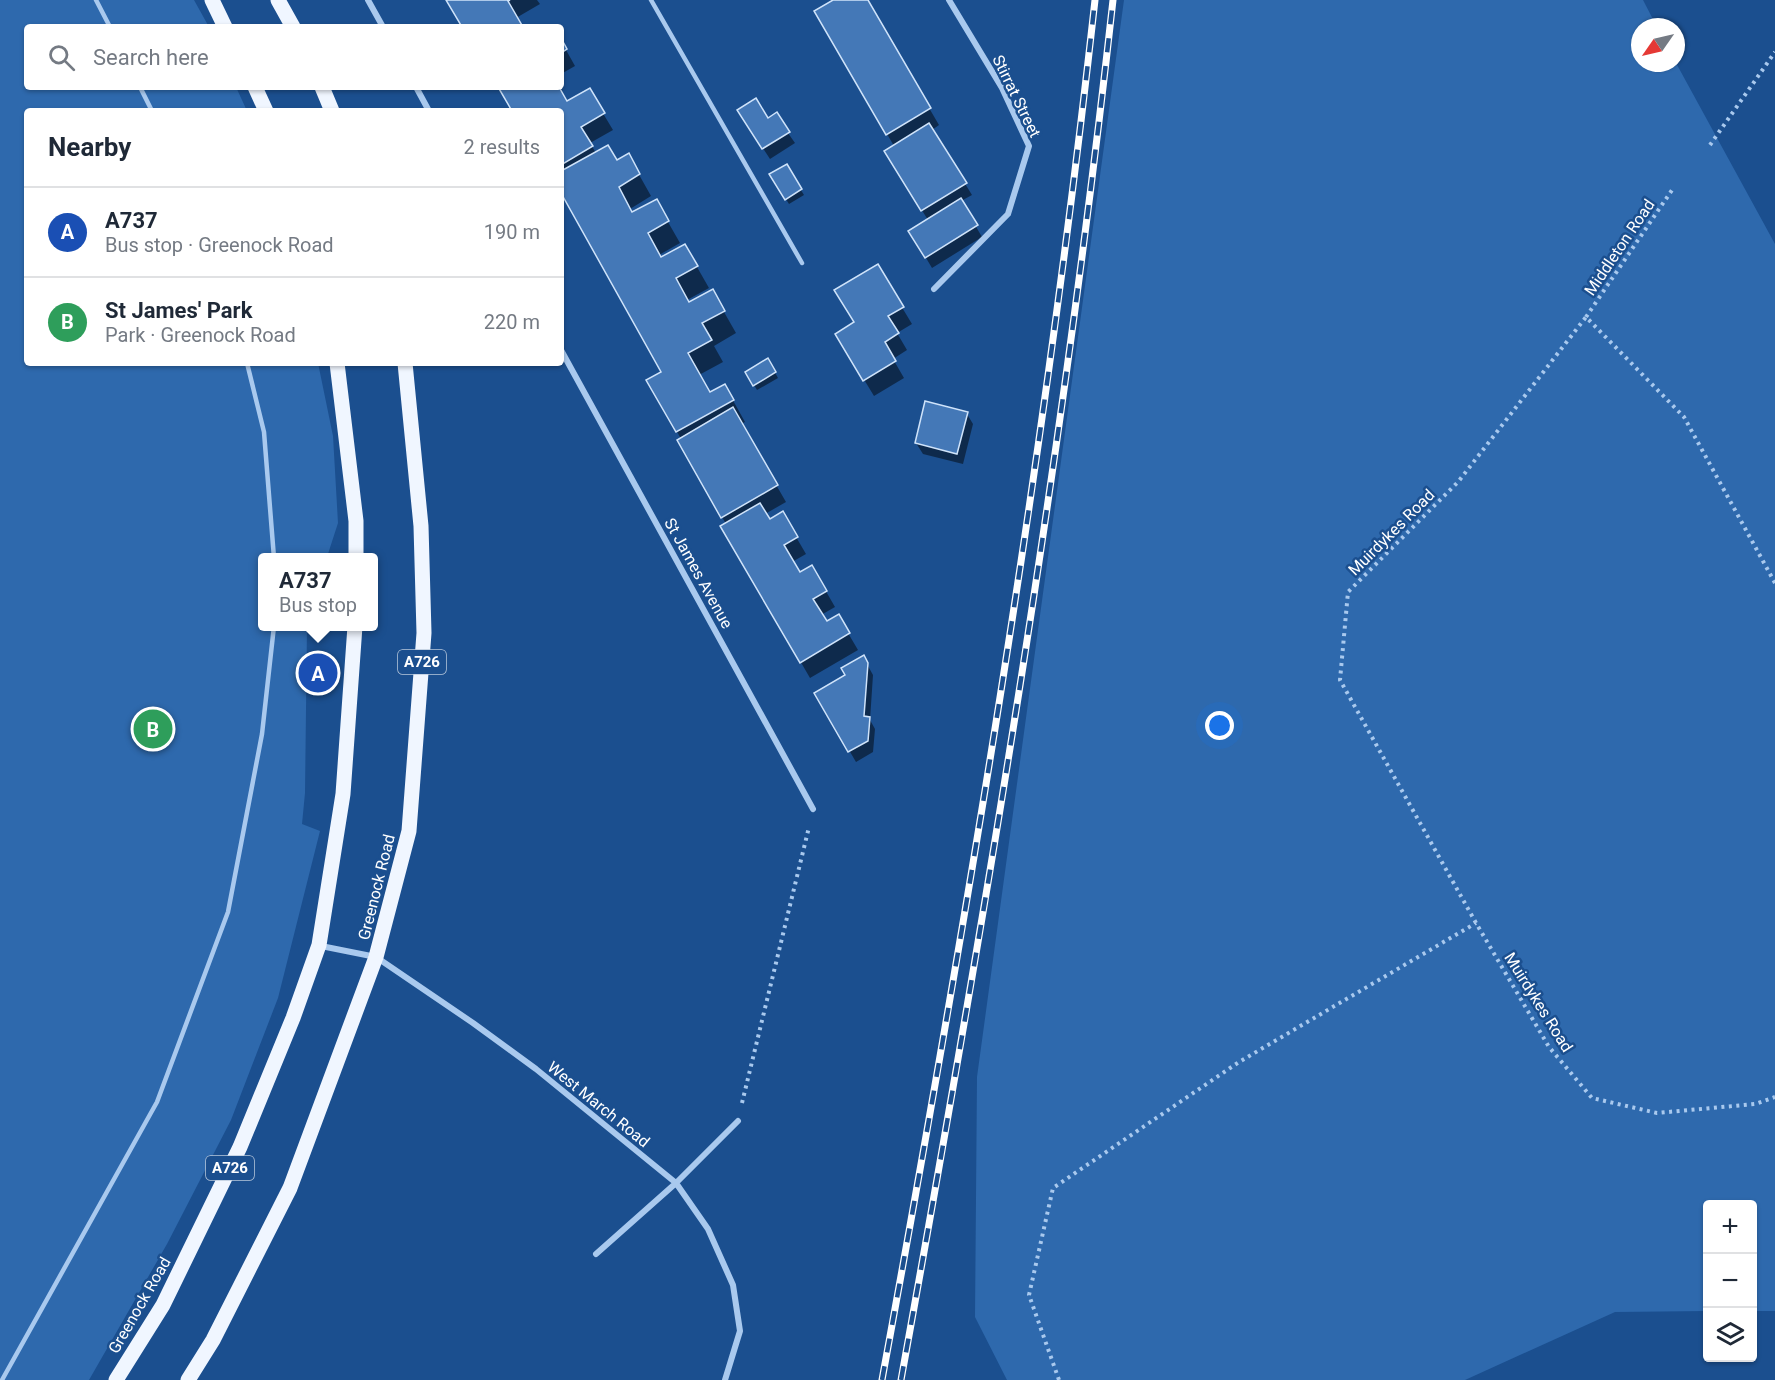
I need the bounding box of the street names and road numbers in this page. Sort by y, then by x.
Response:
street label: Stirrat Street [988,52,1045,141]
street label: Middleton Road [1580,196,1659,299]
street label: Muirdykes Road [1344,485,1438,579]
street label: St James Avenue [660,515,737,632]
road number: A726 [398,650,446,674]
street label: Greenock Road [354,832,399,942]
street label: Muirdykes Road [1500,949,1577,1056]
street label: West March Road [544,1057,654,1151]
road number: A726 [206,1156,254,1180]
street label: Greenock Road [104,1254,175,1357]

